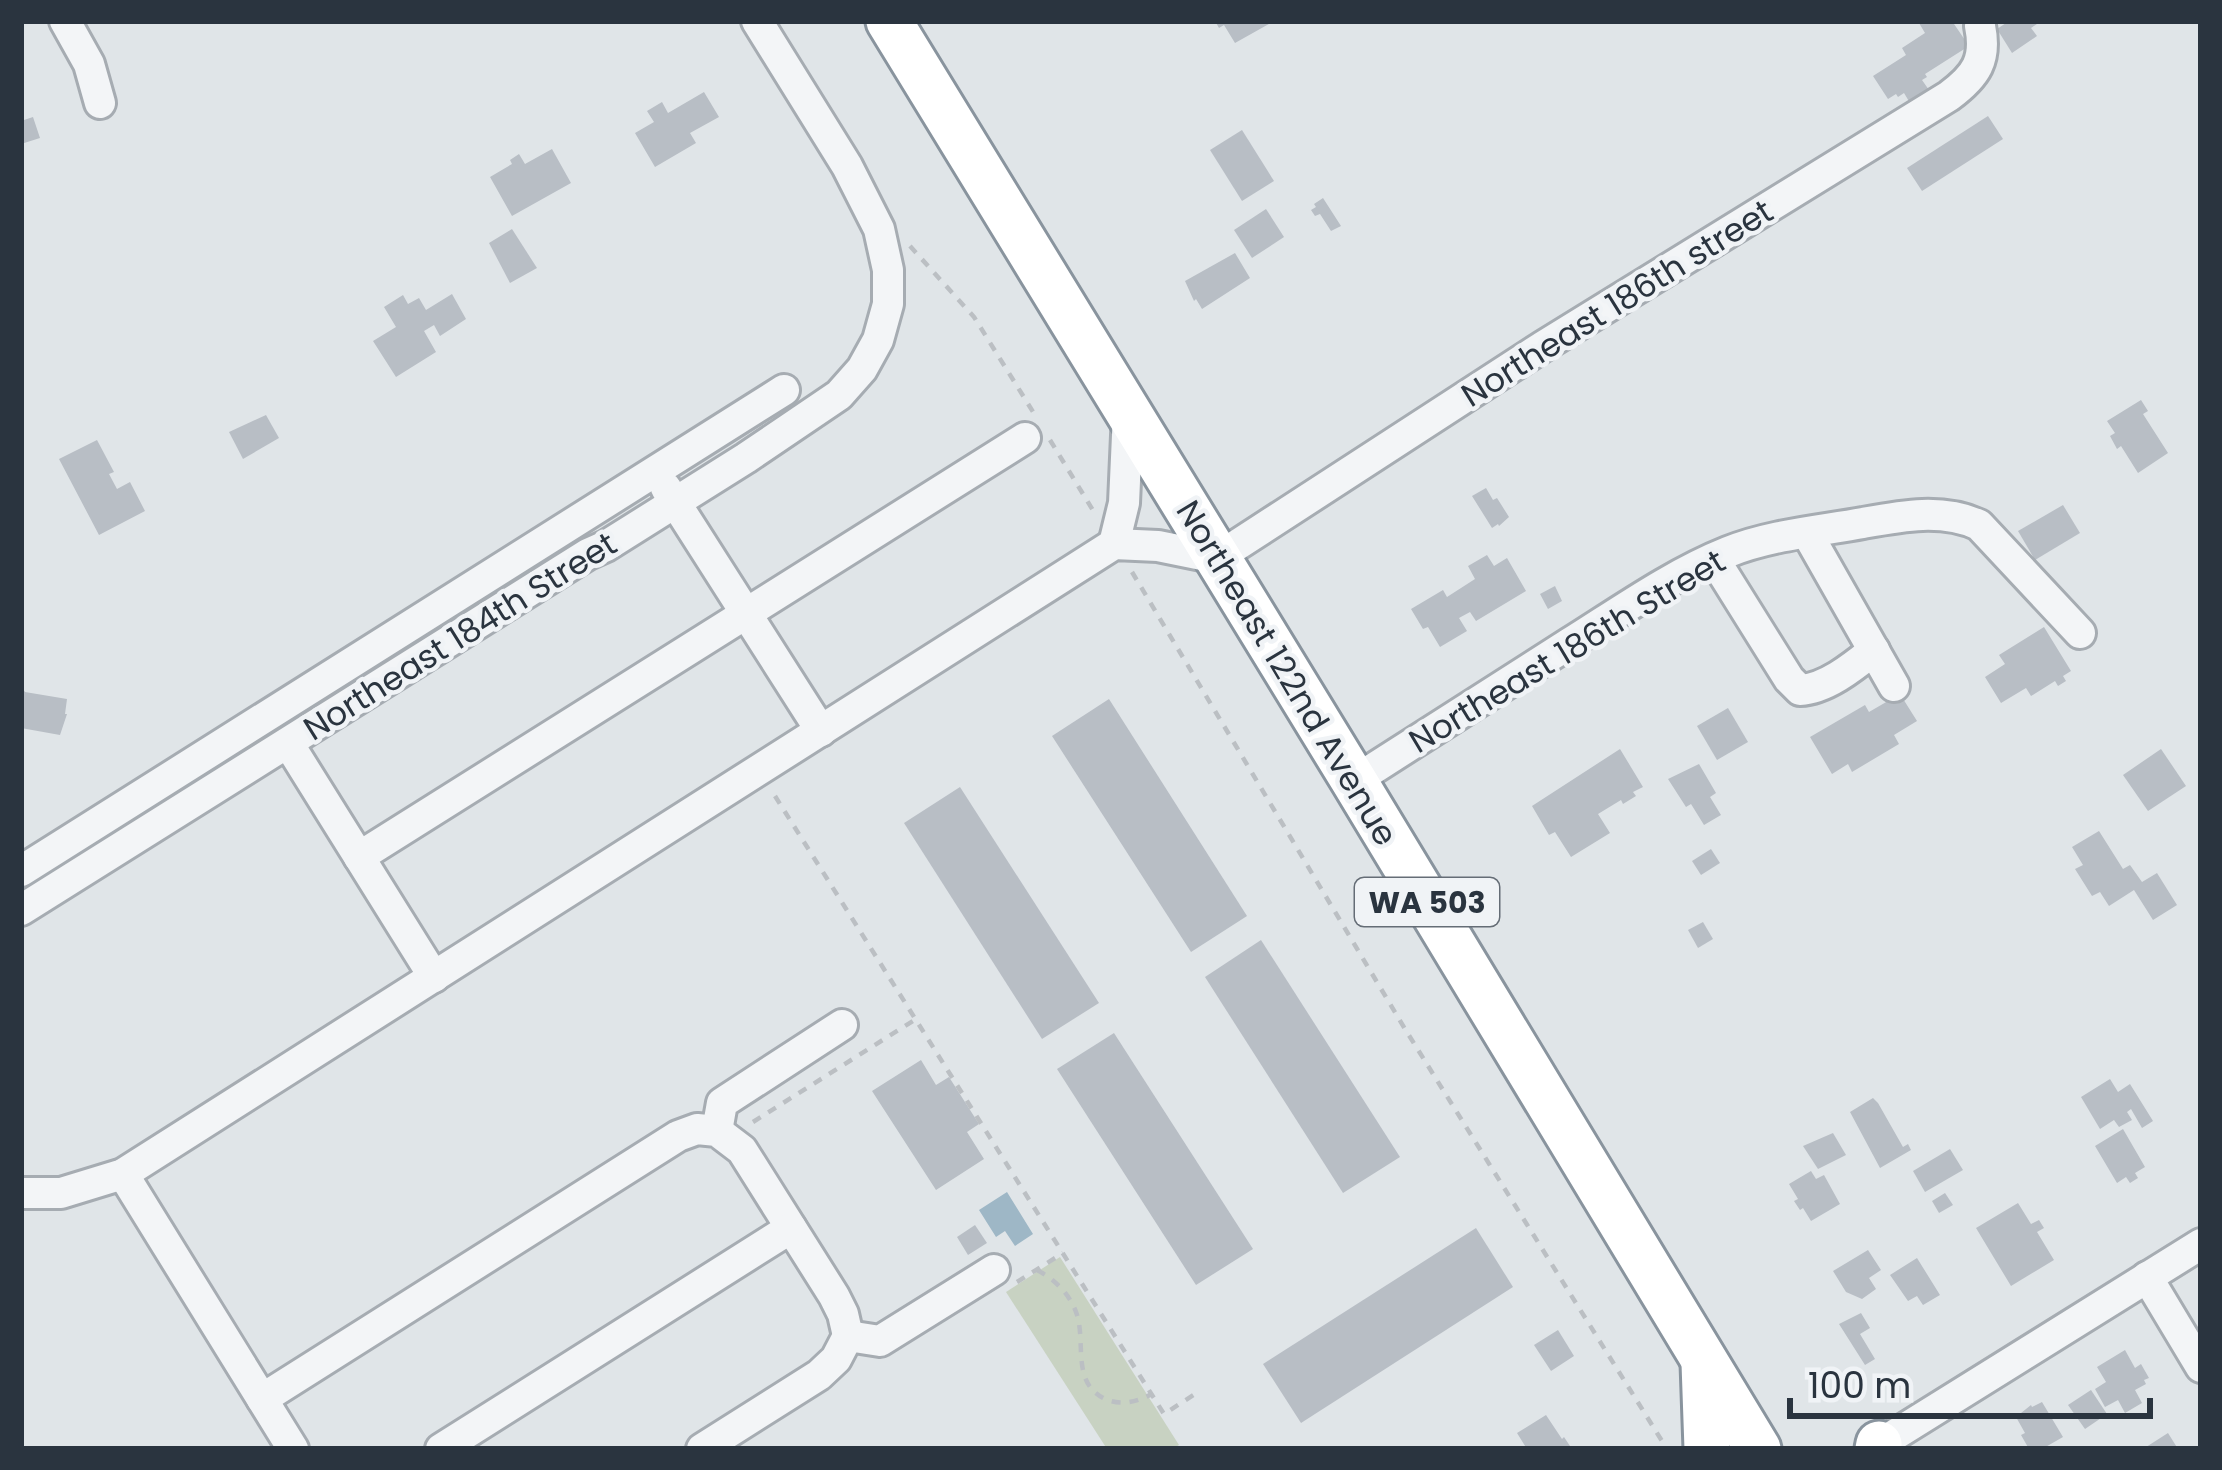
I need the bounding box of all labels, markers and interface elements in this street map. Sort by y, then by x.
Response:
street label: Northeast 186th street [1452,188,1782,418]
street label: Northeast 122nd Avenue [1165,491,1409,855]
street label: Northeast 184th Street [294,520,626,752]
street label: Northeast 186th Street [1400,538,1734,764]
road number: WA 503 [1355,878,1499,926]
scale bar [1790,1344,2150,1418]
text: 100 m [1808,1360,1911,1411]

